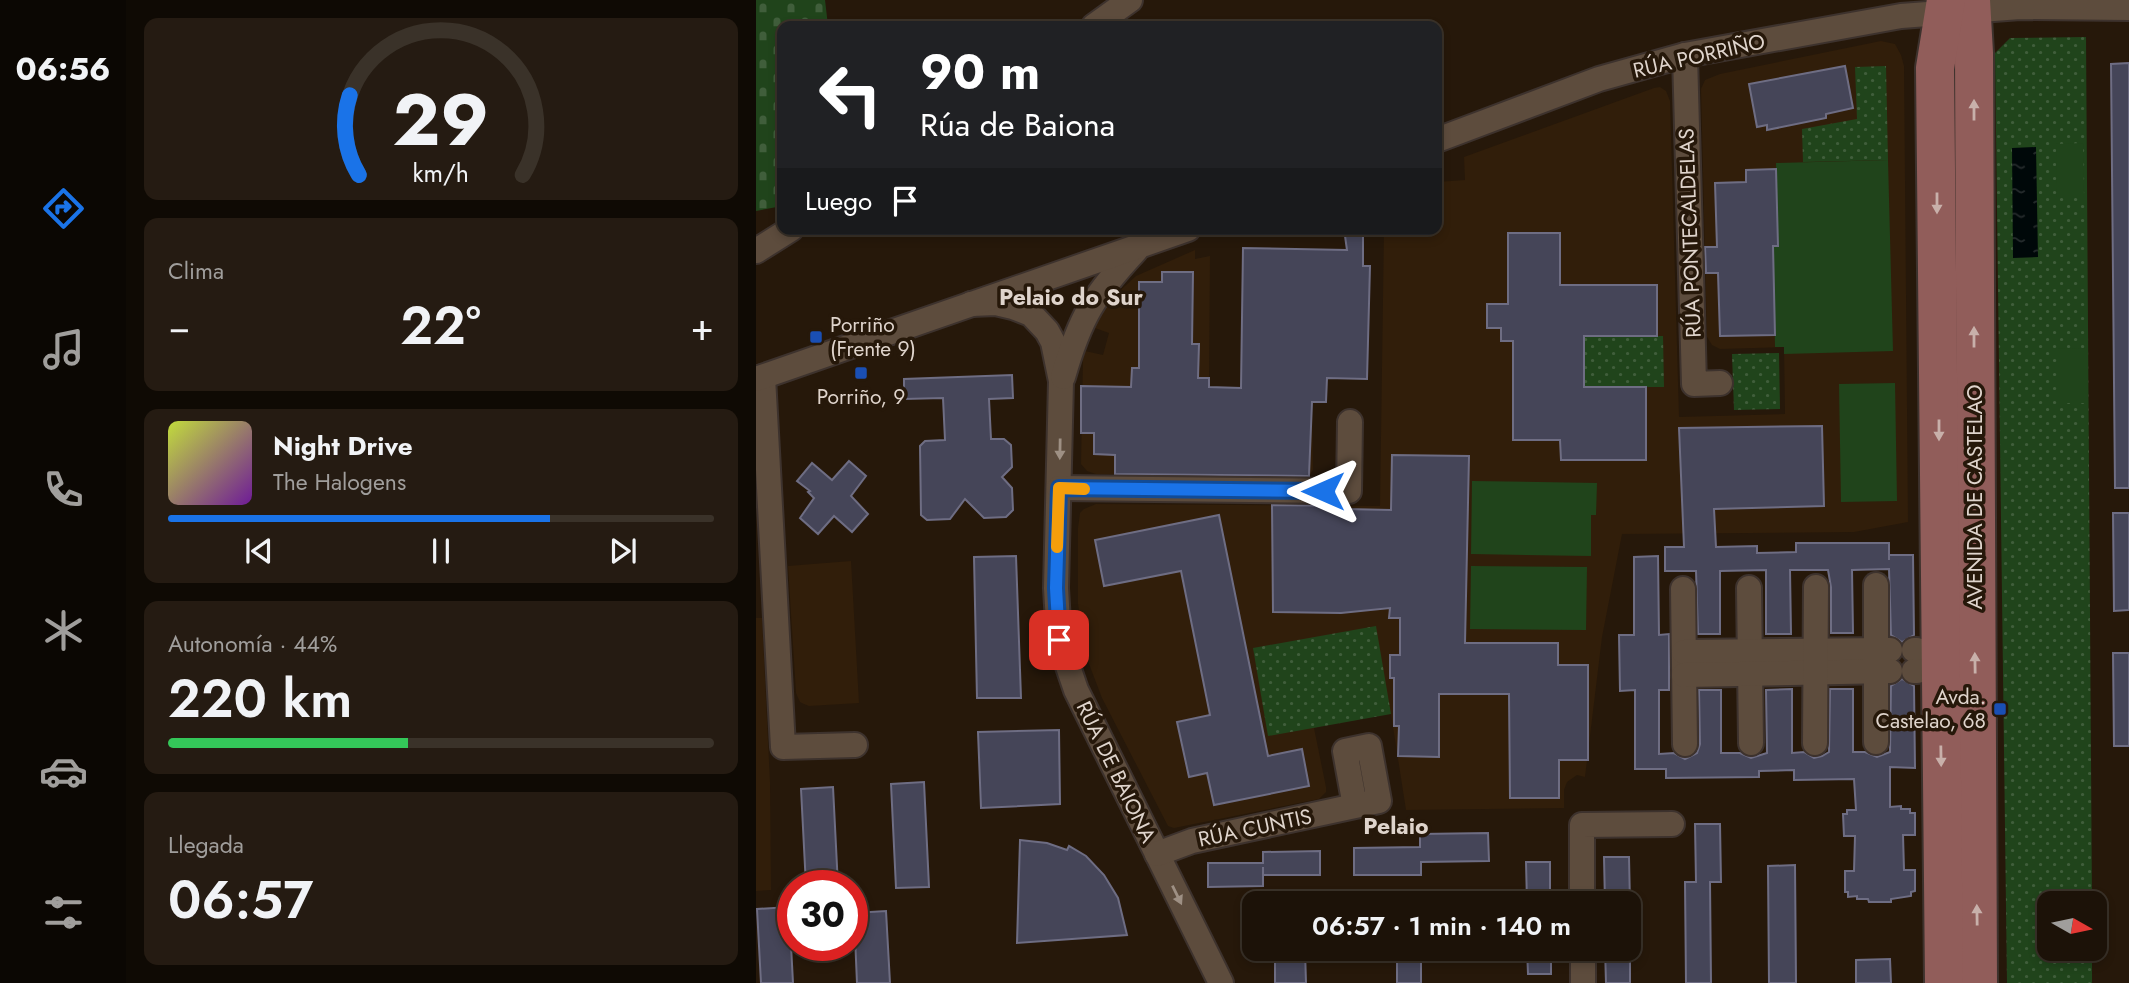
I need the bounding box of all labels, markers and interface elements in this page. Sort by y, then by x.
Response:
street label: RÚA PORRIÑO [1630,26,1768,86]
text: 90 m [920,37,1040,107]
text: 06:56 [16,46,110,92]
icon: left [805,49,896,140]
text: 29 [393,67,489,172]
one-way arrow [1968,99,1980,121]
text: Rúa de Baiona [920,102,1115,148]
street label: RÚA PONTECALDELAS [1671,128,1709,338]
text: km/h [413,155,469,191]
text: Luego [805,182,872,220]
icon: arrive [886,182,924,220]
icon: directions [39,184,88,233]
one-way arrow [1931,192,1942,214]
text: Clima [168,254,224,288]
district label: Pelaio do Sur [999,280,1144,314]
text: 22° [400,288,481,364]
text: − [168,299,190,354]
text: + [691,299,714,354]
place label: Porriño (Frente 9) [830,310,916,364]
icon: music [39,325,88,374]
one-way arrow [1968,326,1980,348]
marker: Porriño (Frente 9) [808,329,824,345]
marker: Porriño, 9 [853,365,869,381]
place label: Porriño, 9 [817,382,905,412]
street label: AVENIDA DE CASTELAO [1960,384,1990,610]
one-way arrow [1933,420,1944,442]
text: Night Drive [273,427,413,465]
one-way arrow [1054,438,1066,460]
position arrow [1286,454,1360,528]
icon: phone [39,465,88,514]
text: The Halogens [273,465,406,499]
icon: previous [240,532,278,570]
icon: pause [422,532,460,570]
icon: next [604,532,642,570]
icon: climate [39,606,88,655]
pin [1029,610,1089,670]
icon: arrive [1040,621,1078,659]
text: Autonomía · 44% [168,627,337,661]
one-way arrow [1969,652,1981,674]
text: 220 km [168,661,352,737]
place label: Avda. Castelao, 68 [1876,682,1986,736]
street label: RÚA DE BAIONA [1069,696,1163,848]
marker: Avda. Castelao, 68 [1992,701,2008,717]
one-way arrow [1936,745,1947,767]
icon: car [39,747,88,796]
street label: RÚA CUNTIS [1195,801,1315,855]
district label: Pelaio [1363,809,1429,843]
text: Llegada [168,828,244,862]
text: 06:57 [168,862,313,938]
speed limit sign: 30 [777,870,868,961]
one-way arrow [1172,885,1183,905]
icon: filters [39,888,88,937]
north arrow [2037,891,2107,961]
map controls [2037,891,2107,961]
one-way arrow [1972,904,1983,926]
text: 06:57 · 1 min · 140 m [1312,907,1571,945]

